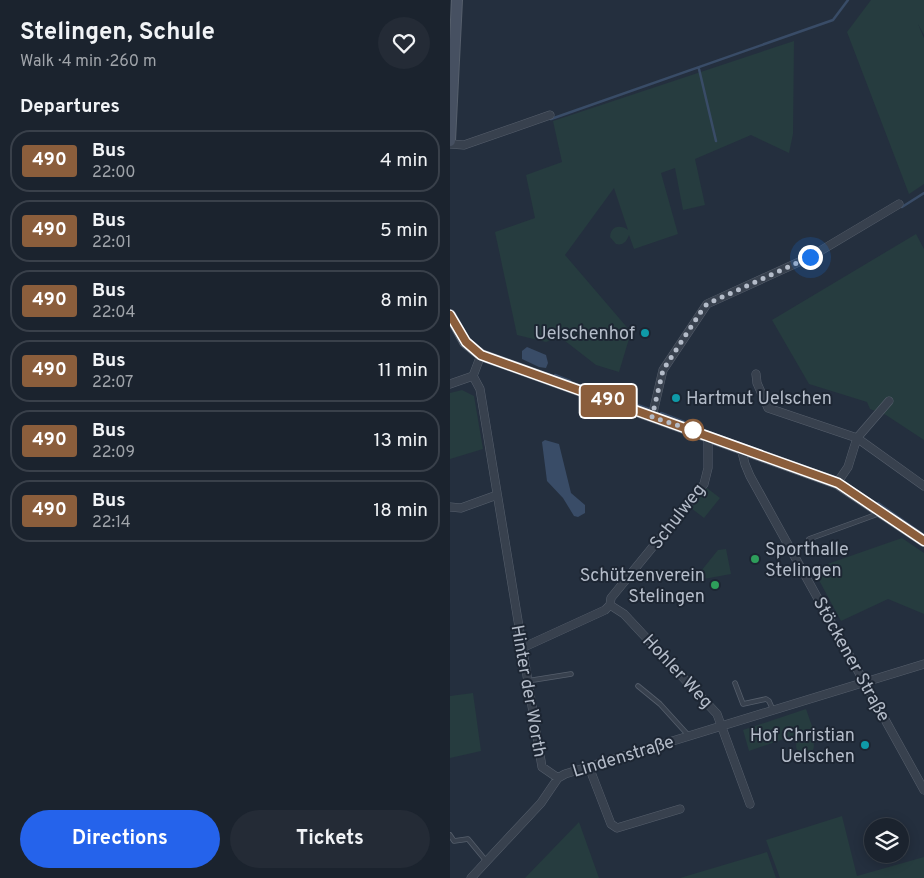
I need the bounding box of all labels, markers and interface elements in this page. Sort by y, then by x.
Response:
button: heart [378,17,430,69]
text: Stelingen, Schule [20,18,215,48]
text: Walk · 4 min · 260 m [20,52,156,72]
text: Departures [20,95,120,119]
text: Bus [92,139,126,163]
text: 490 [32,149,67,172]
text: 4 min [380,149,428,173]
text: 22:00 [92,163,136,183]
text: Bus [92,209,126,233]
text: 490 [32,219,67,242]
text: 5 min [380,219,428,243]
text: 22:01 [92,233,131,253]
your location [798,245,823,270]
text: Bus [92,279,126,303]
text: 490 [32,289,67,312]
text: 8 min [380,289,428,313]
text: 22:04 [92,303,135,323]
place label: Uelschenhof [534,323,635,346]
marker: Uelschenhof [639,327,651,339]
text: Bus [92,349,126,373]
text: 490 [32,359,67,382]
text: 11 min [378,359,428,383]
text: 22:07 [92,373,133,393]
line badge: 490 [579,385,637,417]
place label: Hartmut Uelschen [686,388,832,411]
text: 490 [591,389,625,412]
marker: Hartmut Uelschen [670,392,682,404]
text: Bus [92,419,126,443]
unlabelled marker [682,419,704,441]
text: 490 [32,429,67,452]
text: 13 min [373,429,428,453]
text: 22:09 [92,443,135,463]
street label: Schulweg [645,479,711,554]
text: Bus [92,489,126,513]
text: 490 [32,499,67,522]
text: 18 min [373,499,428,523]
text: 22:14 [92,513,131,533]
place label: Sporthalle Stelingen [765,539,849,583]
marker: Sporthalle Stelingen [749,553,761,565]
place label: Schützenverein Stelingen [580,565,705,609]
marker: Schützenverein Stelingen [709,579,721,591]
street label: Stöckener Straße [807,593,895,726]
street label: Hinter der Worth [505,623,550,759]
street label: Hohler Weg [637,630,717,714]
place label: Hof Christian Uelschen [750,725,855,769]
street label: Lindenstraße [570,731,677,784]
marker: Hof Christian Uelschen [859,739,871,751]
button: Directions [20,810,220,868]
button: Tickets [230,810,430,868]
map controls [864,818,909,863]
button: layers [864,818,909,863]

